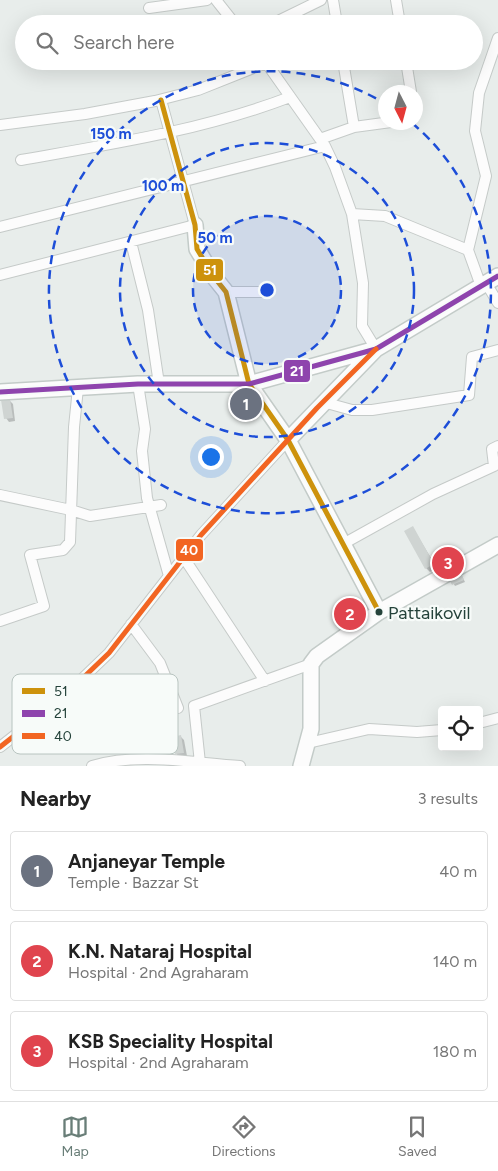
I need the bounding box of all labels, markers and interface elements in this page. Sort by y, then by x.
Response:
search box [15,15,483,70]
icon: search [33,29,61,57]
text: Search here [73,31,175,54]
north arrow [378,85,423,130]
text: 150 m [90,125,132,143]
text: 100 m [142,177,184,195]
text: 50 m [197,229,233,247]
line badge: 51 [195,258,224,282]
text: 51 [203,262,217,279]
centre of rings [258,281,276,299]
line badge: 21 [283,359,311,383]
text: 21 [290,363,304,380]
pin: 1 [230,385,262,423]
your location [198,444,224,470]
line badge: 40 [175,538,204,562]
text: 40 [180,542,198,559]
pin: 3 [432,544,464,582]
pin: 2 [334,595,366,633]
place label: Pattaikovil [388,602,471,624]
marker: Pattaikovil [374,607,384,617]
legend [12,674,178,754]
text: 51 [54,683,68,700]
text: 21 [54,705,68,722]
map controls [438,706,483,751]
button: locate [438,706,483,751]
text: 40 [54,728,72,745]
text: Nearby [20,786,91,811]
text: 3 results [418,789,478,808]
text: Anjaneyar Temple [68,850,225,873]
text: 1 [34,862,40,881]
text: 40 m [439,862,477,881]
text: Temple · Bazzar St [68,873,199,892]
text: K.N. Nataraj Hospital [68,940,252,963]
text: 2 [32,952,42,971]
text: 140 m [433,952,477,971]
text: Hospital · 2nd Agraharam [68,963,249,982]
text: KSB Speciality Hospital [68,1030,273,1053]
text: 3 [33,1042,41,1061]
text: 180 m [433,1042,477,1061]
text: Hospital · 2nd Agraharam [68,1053,249,1072]
tab: Map [61,1113,89,1160]
tab: Directions [212,1113,276,1160]
tab: Saved [398,1113,437,1160]

